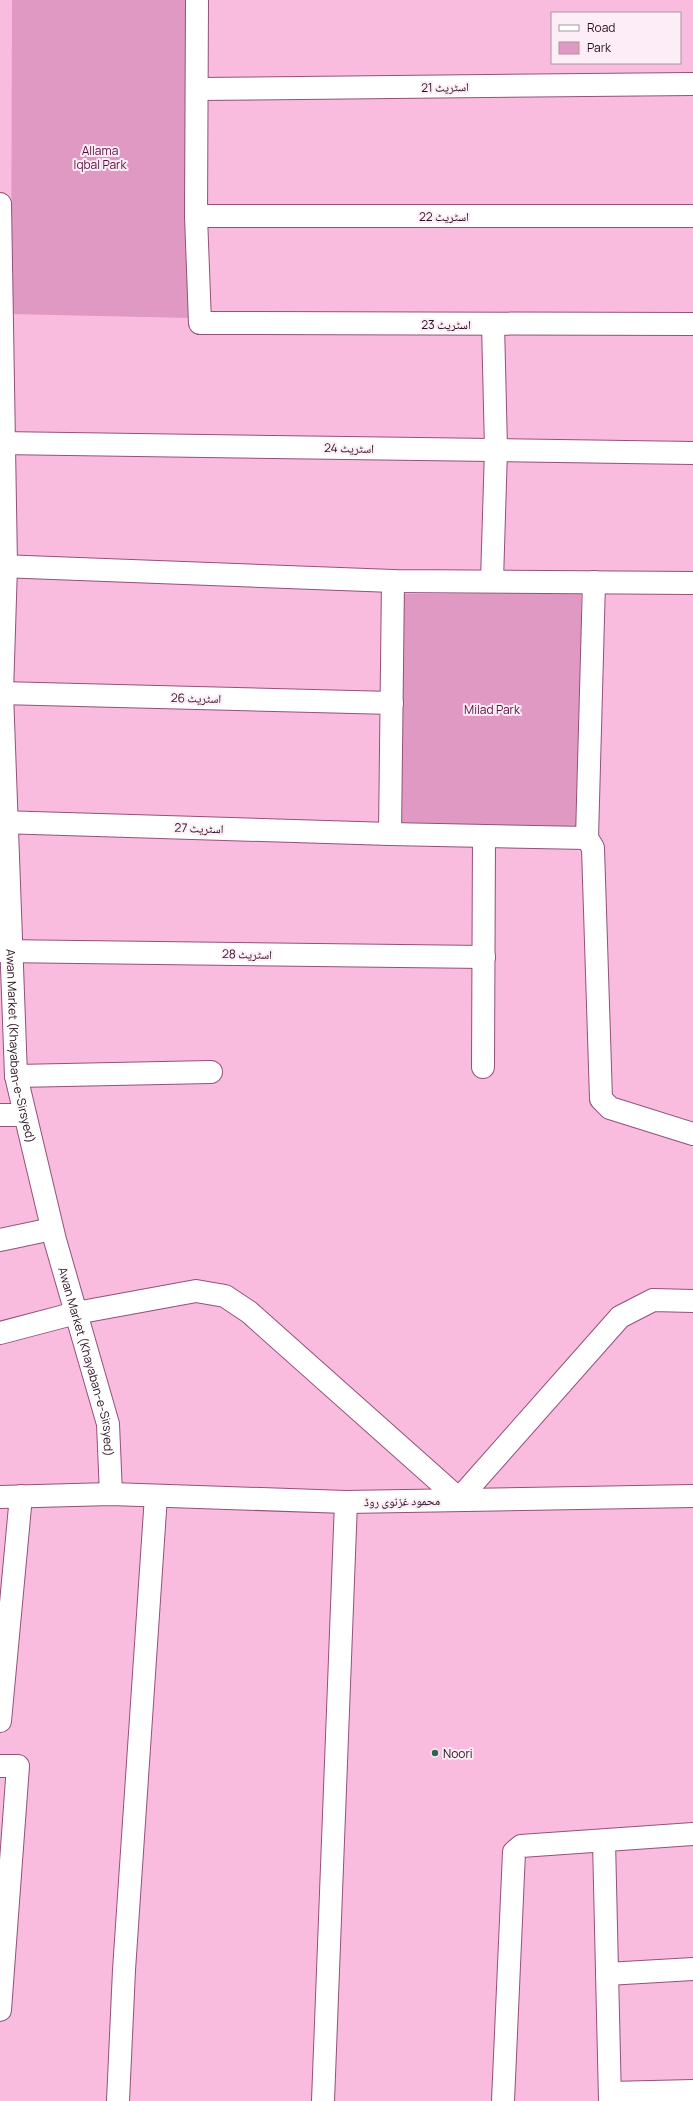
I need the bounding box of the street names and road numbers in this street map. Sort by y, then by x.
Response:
street label: اسٹریٹ 21 [421,78,469,96]
street label: اسٹریٹ 22 [419,208,469,225]
street label: اسٹریٹ 23 [421,316,471,333]
street label: اسٹریٹ 24 [324,439,374,457]
street label: اسٹریٹ 26 [171,689,222,707]
street label: اسٹریٹ 27 [174,819,224,837]
street label: اسٹریٹ 28 [222,945,272,963]
street label: Awan Market (Khayaban-e-Sirsyed) [3,949,40,1145]
street label: Awan Market (Khayaban-e-Sirsyed) [55,1265,118,1457]
street label: محمود غزنوی روڈ [364,1492,440,1510]

